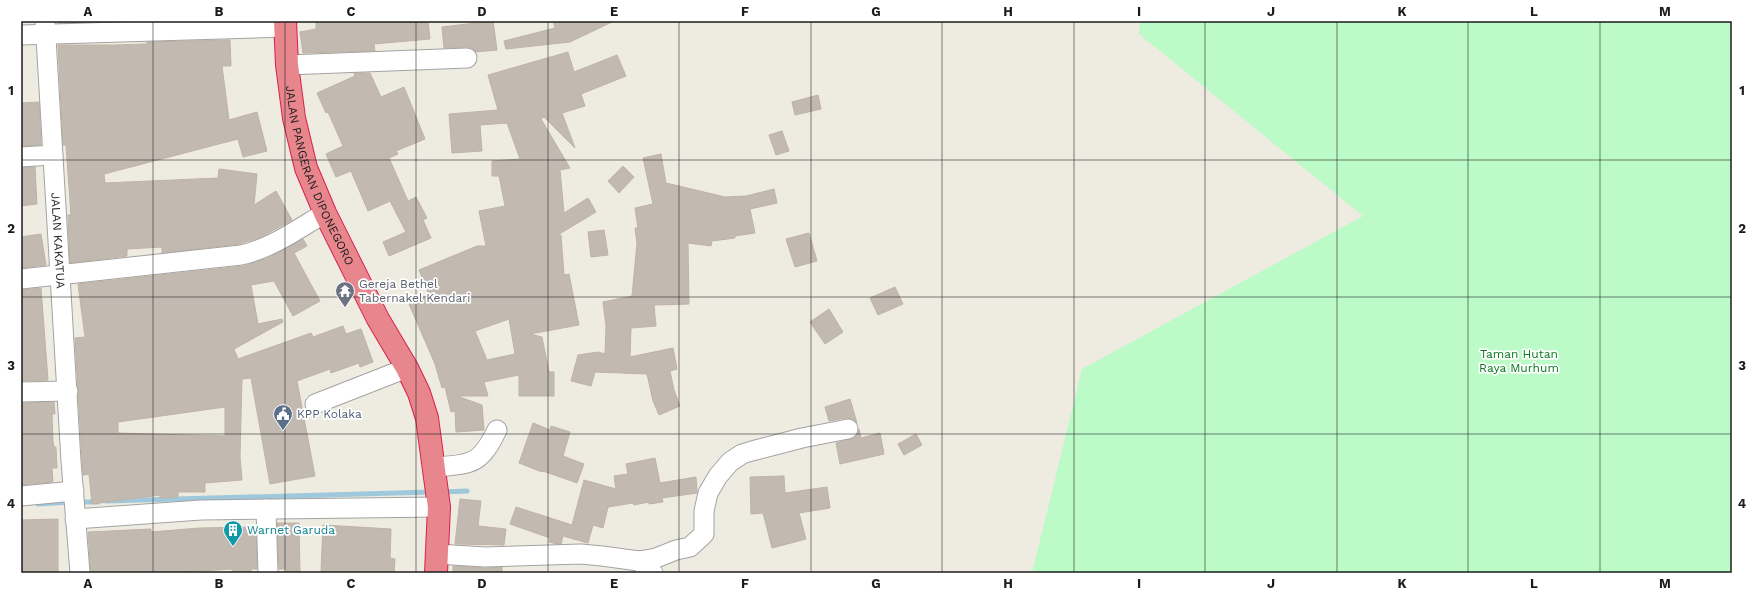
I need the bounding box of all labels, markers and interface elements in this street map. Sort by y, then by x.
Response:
text: A [84,4,93,19]
text: B [215,4,224,19]
text: C [347,4,356,19]
text: D [477,4,487,19]
text: E [610,4,618,19]
text: F [741,4,749,19]
text: G [871,4,881,19]
text: H [1003,4,1013,19]
text: I [1137,4,1141,19]
text: J [1267,4,1275,19]
text: K [1397,4,1407,19]
text: L [1530,4,1538,19]
text: M [1659,4,1671,19]
text: 1 [8,83,14,98]
text: 1 [1739,83,1745,98]
street label: JALAN PANGERAN DIPONEGORO [283,85,357,268]
street label: JALAN KAKATUA [48,192,68,289]
text: 2 [7,221,15,236]
text: 2 [1738,221,1746,236]
place label: Gereja Bethel Tabernakel Kendari [359,277,470,305]
temple icon: Gereja Bethel Tabernakel Kendari [334,280,356,308]
park label: Taman Hutan Raya Murhum [1479,347,1559,375]
text: 3 [7,358,15,373]
text: 3 [1738,358,1746,373]
public building icon: KPP Kolaka [272,403,294,431]
place label: KPP Kolaka [297,407,362,421]
text: 4 [7,496,16,511]
text: 4 [1738,496,1747,511]
building icon: Warnet Garuda [222,519,244,547]
place label: Warnet Garuda [247,523,335,537]
text: A [84,576,93,591]
text: B [215,576,224,591]
text: C [347,576,356,591]
text: D [477,576,487,591]
text: E [610,576,618,591]
text: F [741,576,749,591]
text: G [871,576,881,591]
text: H [1003,576,1013,591]
text: I [1137,576,1141,591]
text: J [1267,576,1275,591]
text: K [1397,576,1407,591]
text: L [1530,576,1538,591]
text: M [1659,576,1671,591]

